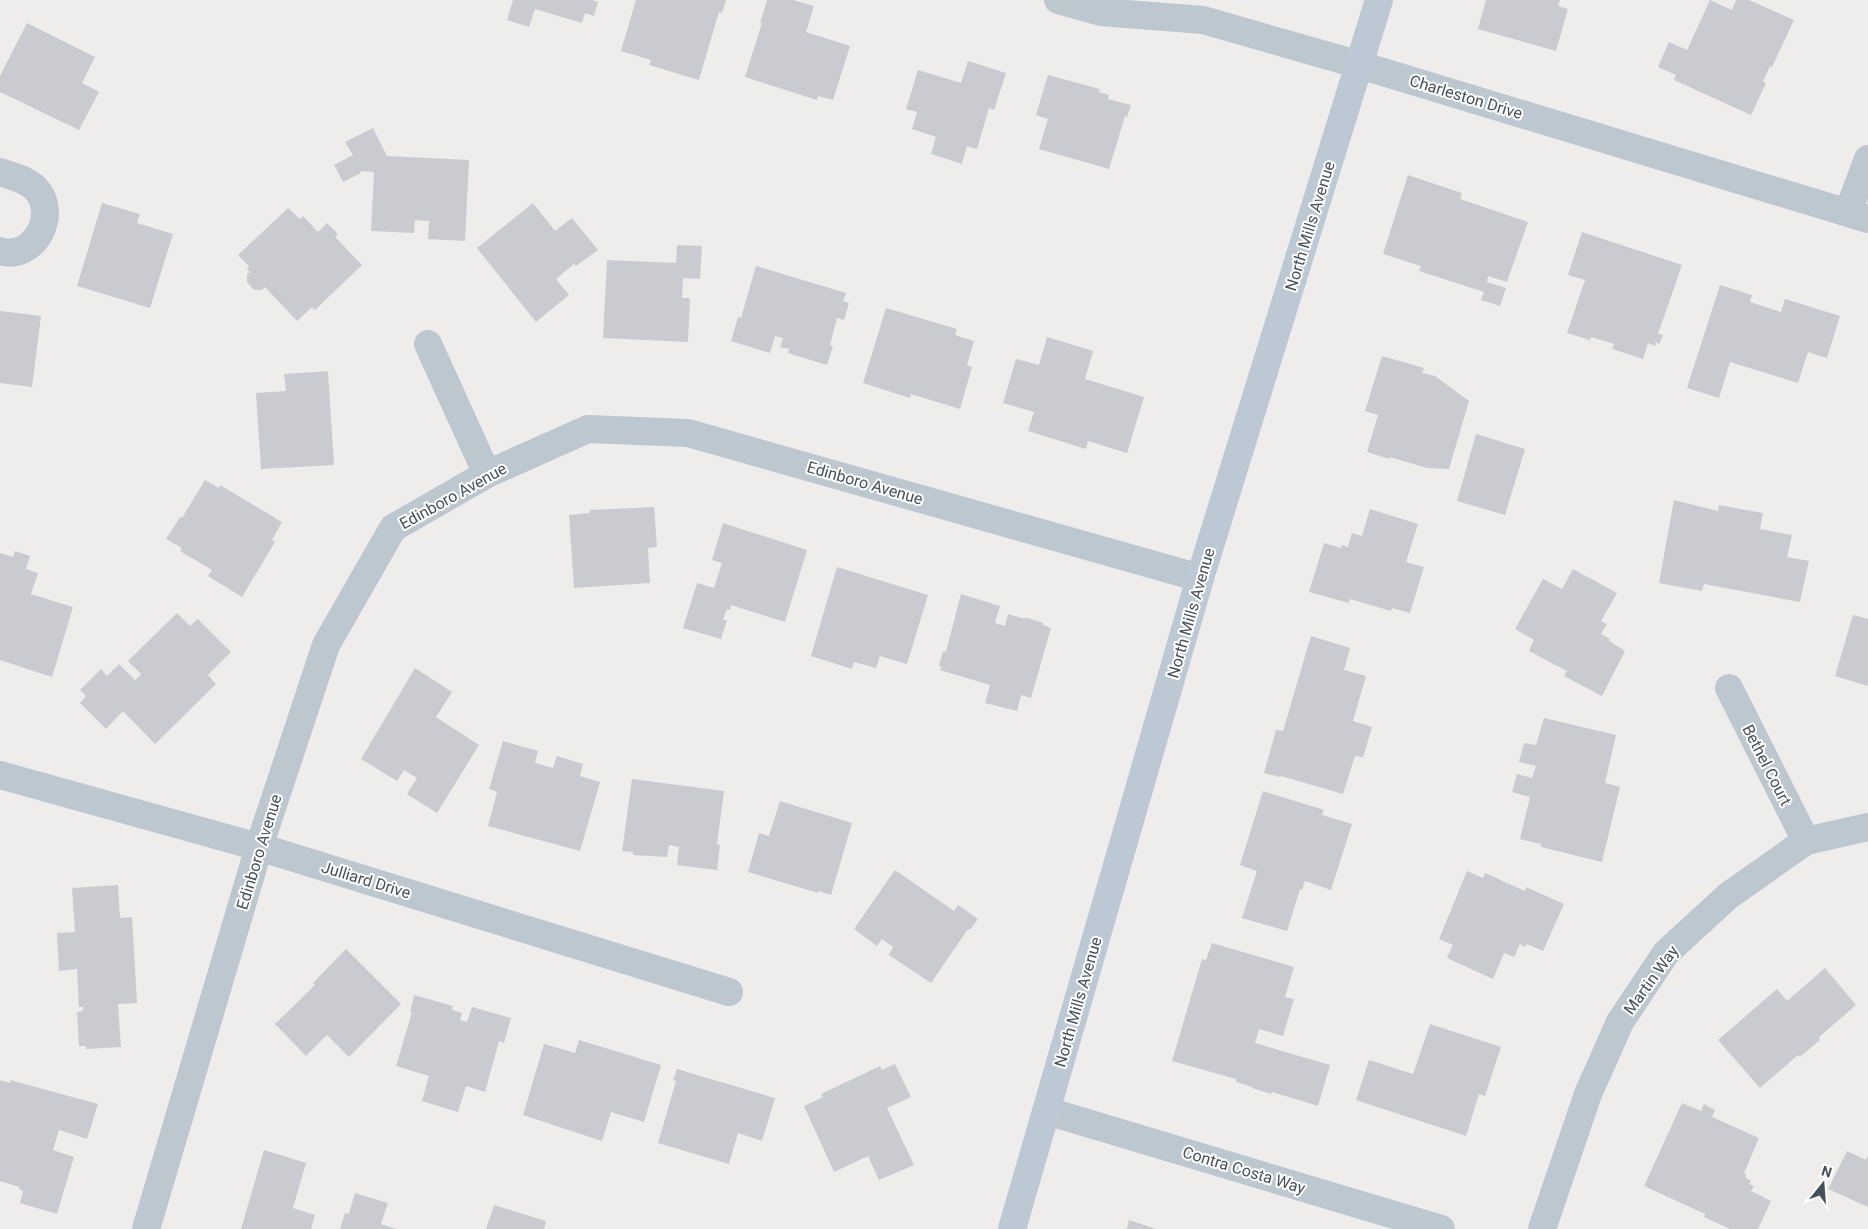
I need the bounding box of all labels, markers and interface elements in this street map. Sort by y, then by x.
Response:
street label: Charleston Drive [1407,71,1525,123]
street label: North Mills Avenue [1281,159,1339,293]
street label: Edinboro Avenue [805,457,925,509]
street label: Edinboro Avenue [396,459,510,533]
street label: North Mills Avenue [1163,546,1219,680]
street label: Bethel Court [1739,721,1795,809]
street label: Edinboro Avenue [232,792,286,912]
street label: Julliard Drive [319,857,413,903]
street label: North Mills Avenue [1050,935,1106,1069]
street label: Martin Way [1620,942,1683,1018]
street label: Contra Costa Way [1180,1142,1308,1198]
north arrow [1798,1159,1848,1209]
text: N [1820,1162,1834,1181]

